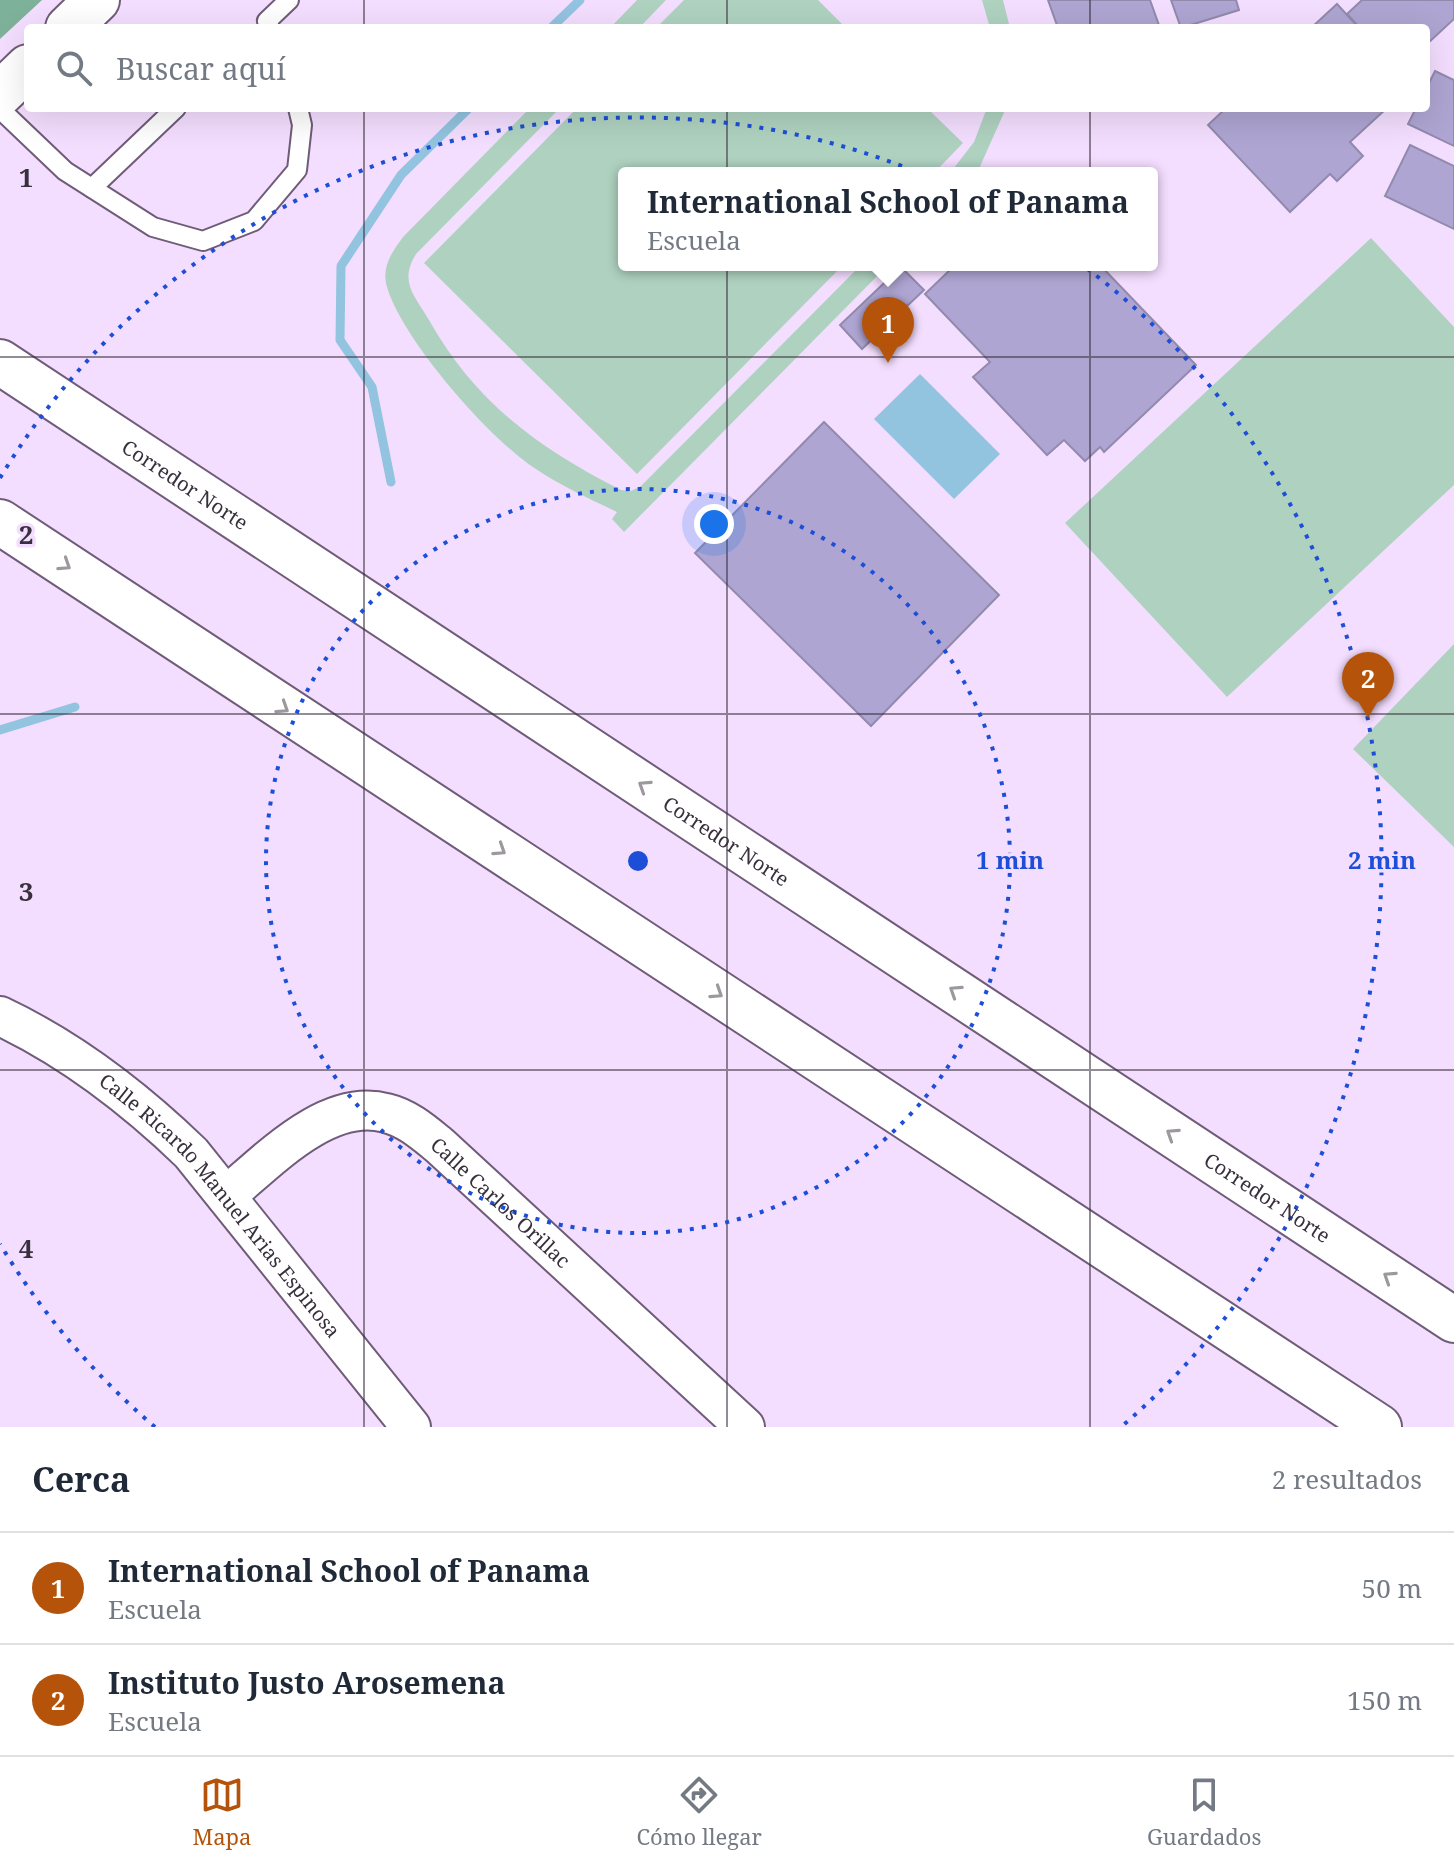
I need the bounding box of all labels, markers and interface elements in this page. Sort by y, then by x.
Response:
search box [24,24,1430,112]
icon: search [52,46,96,90]
text: Buscar aquí [116,48,286,89]
text: 1 [19,159,33,195]
popup [618,167,1158,271]
text: International School of Panama [647,181,1129,222]
text: Escuela [647,222,741,258]
pin: 1 [862,297,914,363]
street label: Corredor Norte [117,433,254,536]
your location [694,504,734,544]
text: 2 [19,516,33,552]
one-way arrow [57,555,71,570]
pin: 2 [1342,652,1394,718]
one-way arrow [274,698,288,713]
one-way arrow [638,781,653,796]
street label: Corredor Norte [658,789,795,892]
one-way arrow [491,840,506,855]
text: 1 min [976,843,1044,876]
text: 2 min [1348,843,1416,876]
centre of rings [624,847,652,875]
text: 3 [19,873,33,909]
one-way arrow [709,983,723,998]
one-way arrow [949,985,963,1000]
street label: Calle Ricardo Manuel Arias Espinosa [94,1067,347,1343]
one-way arrow [1166,1128,1180,1143]
street label: Calle Carlos Orillac [426,1130,577,1273]
street label: Corredor Norte [1199,1146,1336,1249]
text: 4 [19,1230,34,1266]
one-way arrow [1383,1271,1398,1286]
text: Cerca [32,1456,130,1502]
text: 2 resultados [1272,1461,1422,1497]
text: International School of Panama [108,1550,590,1591]
text: 1 [51,1570,65,1606]
text: 50 m [1362,1570,1422,1606]
text: Escuela [108,1591,202,1627]
text: Instituto Justo Arosemena [108,1662,505,1703]
text: 2 [51,1682,65,1718]
text: 150 m [1347,1682,1422,1718]
text: Escuela [108,1703,202,1739]
tab: Mapa [193,1773,251,1851]
tab: Cómo llegar [637,1773,762,1851]
tab: Guardados [1147,1773,1261,1851]

